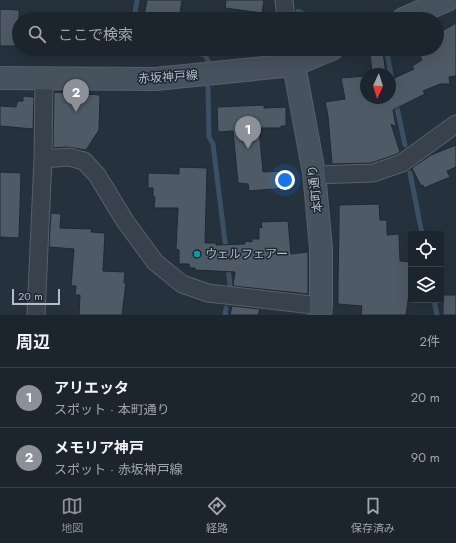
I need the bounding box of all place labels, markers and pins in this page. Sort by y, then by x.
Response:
pin: 2 [63,79,89,112]
pin: 1 [235,116,261,149]
place label: ウェルフェアー [205,245,288,263]
marker: ウェルフェアー [192,249,202,259]

